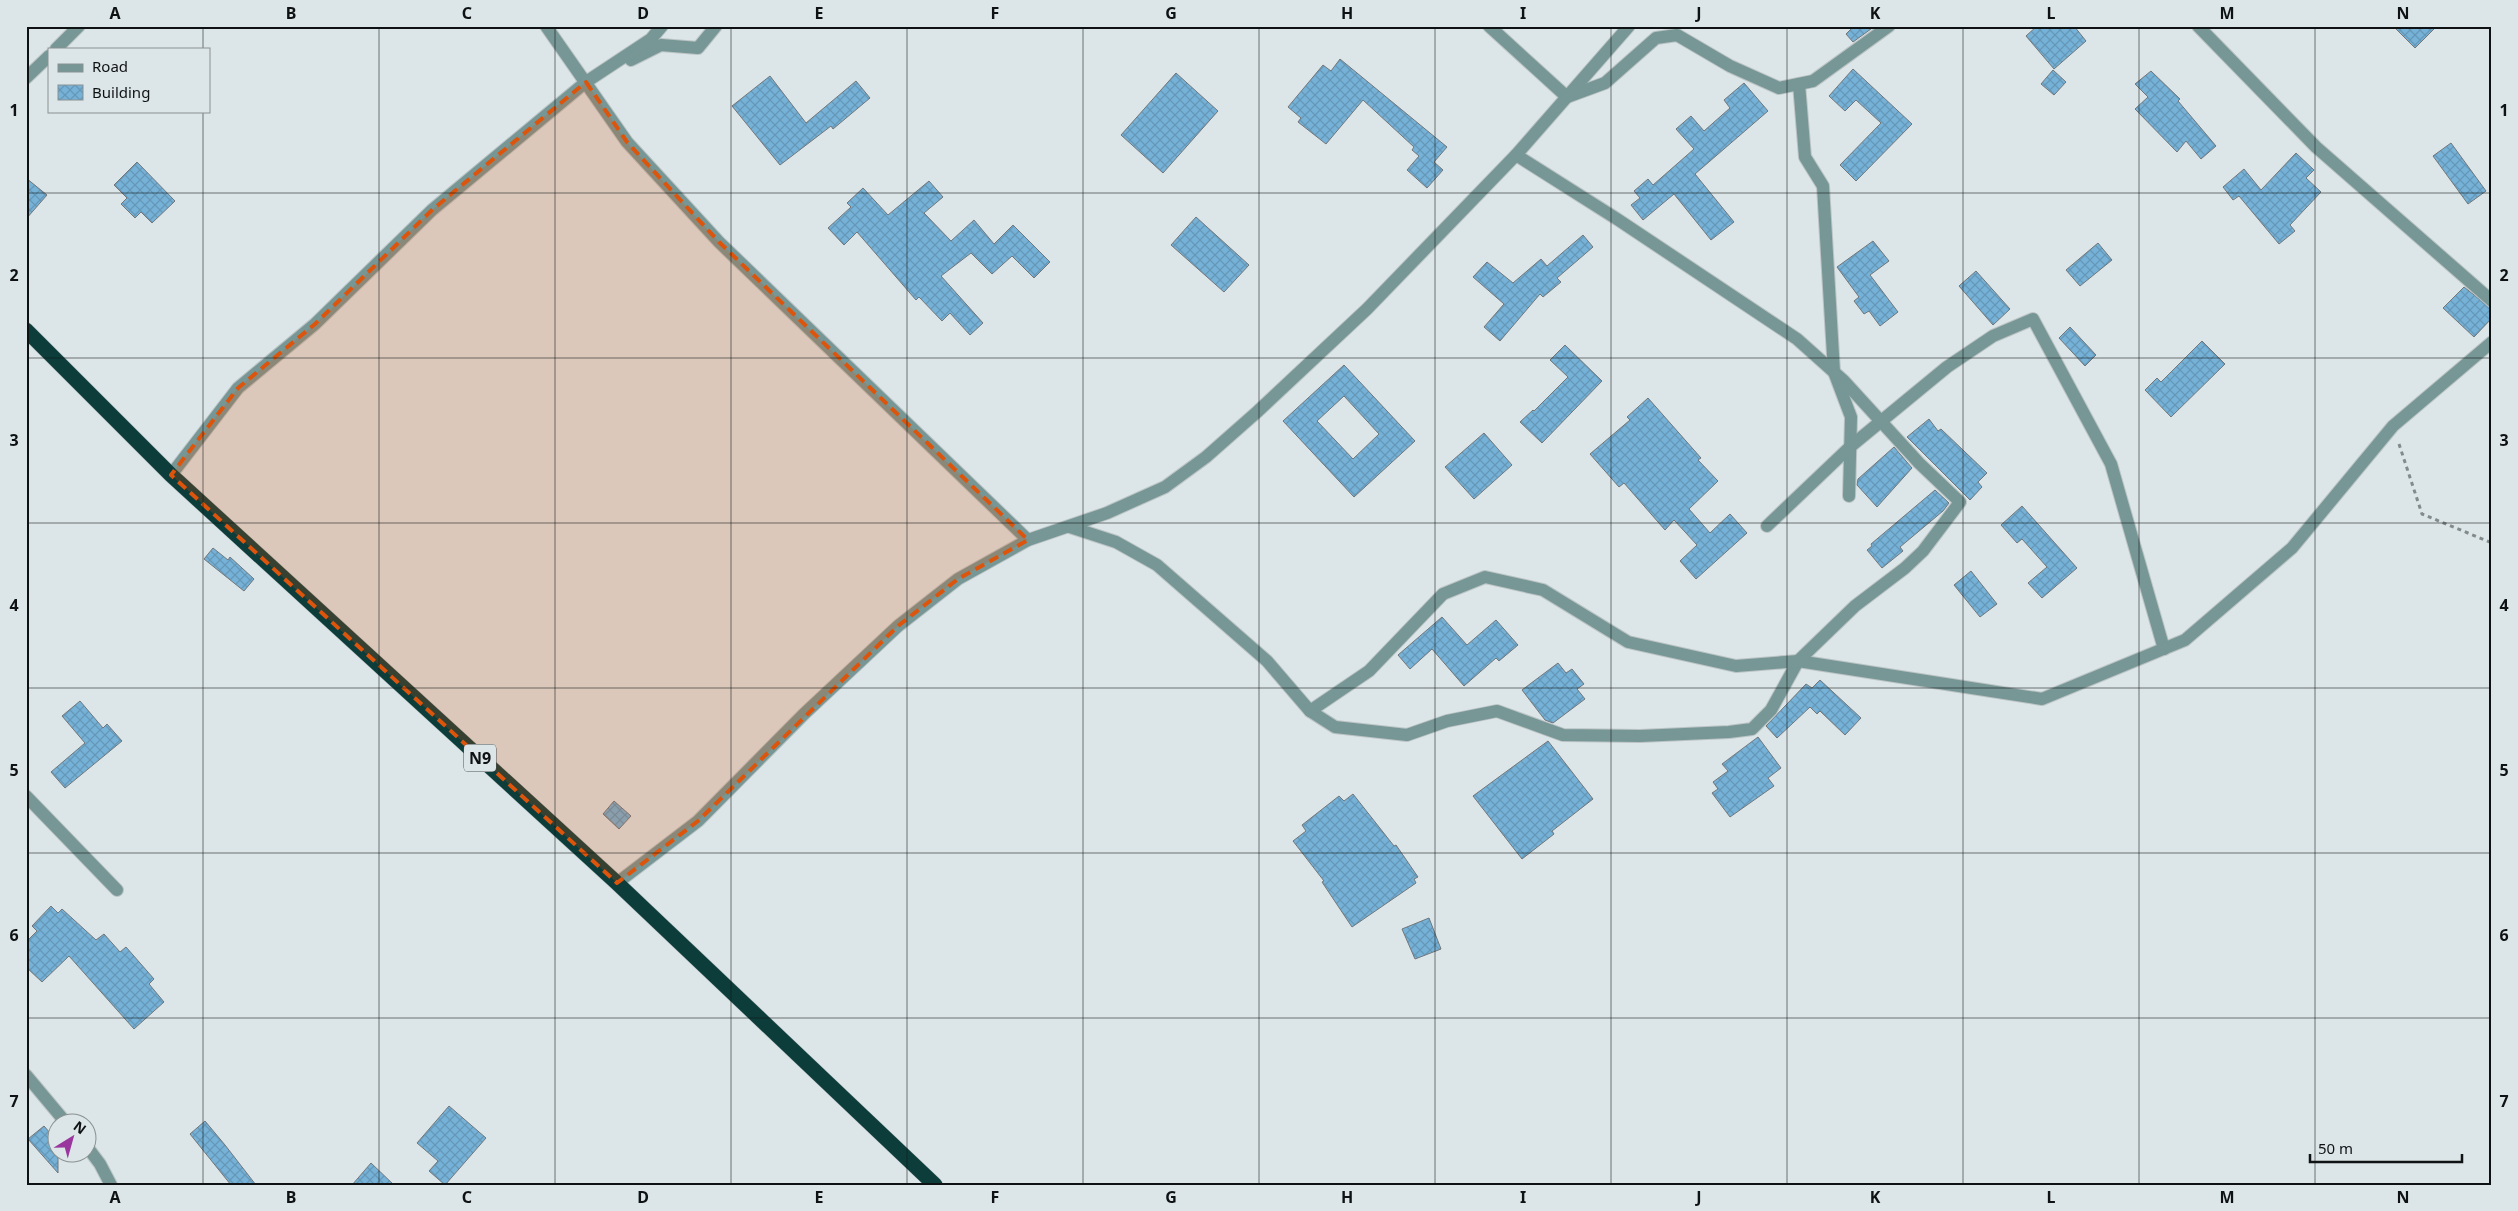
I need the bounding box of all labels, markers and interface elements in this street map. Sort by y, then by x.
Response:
text: A [109,2,121,24]
text: B [286,2,296,24]
text: C [462,2,472,24]
text: D [637,2,649,24]
text: E [815,2,824,24]
text: F [991,2,999,24]
text: G [1165,2,1177,24]
text: H [1341,2,1353,24]
text: I [1520,2,1526,24]
text: J [1694,2,1702,24]
text: K [1870,2,1881,24]
text: L [2047,2,2056,24]
text: M [2219,2,2235,24]
text: N [2396,2,2410,24]
legend [48,48,210,112]
text: Road [92,56,128,76]
text: Building [92,82,150,102]
text: 1 [9,99,19,121]
text: 1 [2499,99,2509,121]
text: 2 [9,264,19,286]
text: 2 [2499,264,2509,286]
text: 3 [9,429,19,451]
text: 3 [2499,429,2509,451]
text: 4 [9,594,19,616]
text: 4 [2499,594,2509,616]
road number: N9 [464,744,496,771]
text: 5 [9,759,19,781]
text: 5 [2499,759,2509,781]
text: 6 [9,924,19,946]
text: 6 [2499,924,2509,946]
text: 7 [9,1090,19,1112]
text: 7 [2499,1090,2509,1112]
north arrow [48,1114,98,1164]
text: N [70,1116,90,1138]
scale bar [2310,1131,2463,1163]
text: 50 m [2318,1138,2353,1158]
text: A [109,1186,121,1208]
text: B [286,1186,296,1208]
text: C [462,1186,472,1208]
text: D [637,1186,649,1208]
text: E [815,1186,824,1208]
text: F [991,1186,999,1208]
text: G [1165,1186,1177,1208]
text: H [1341,1186,1353,1208]
text: I [1520,1186,1526,1208]
text: J [1694,1186,1702,1208]
text: K [1870,1186,1881,1208]
text: L [2047,1186,2056,1208]
text: M [2219,1186,2235,1208]
text: N [2396,1186,2410,1208]

